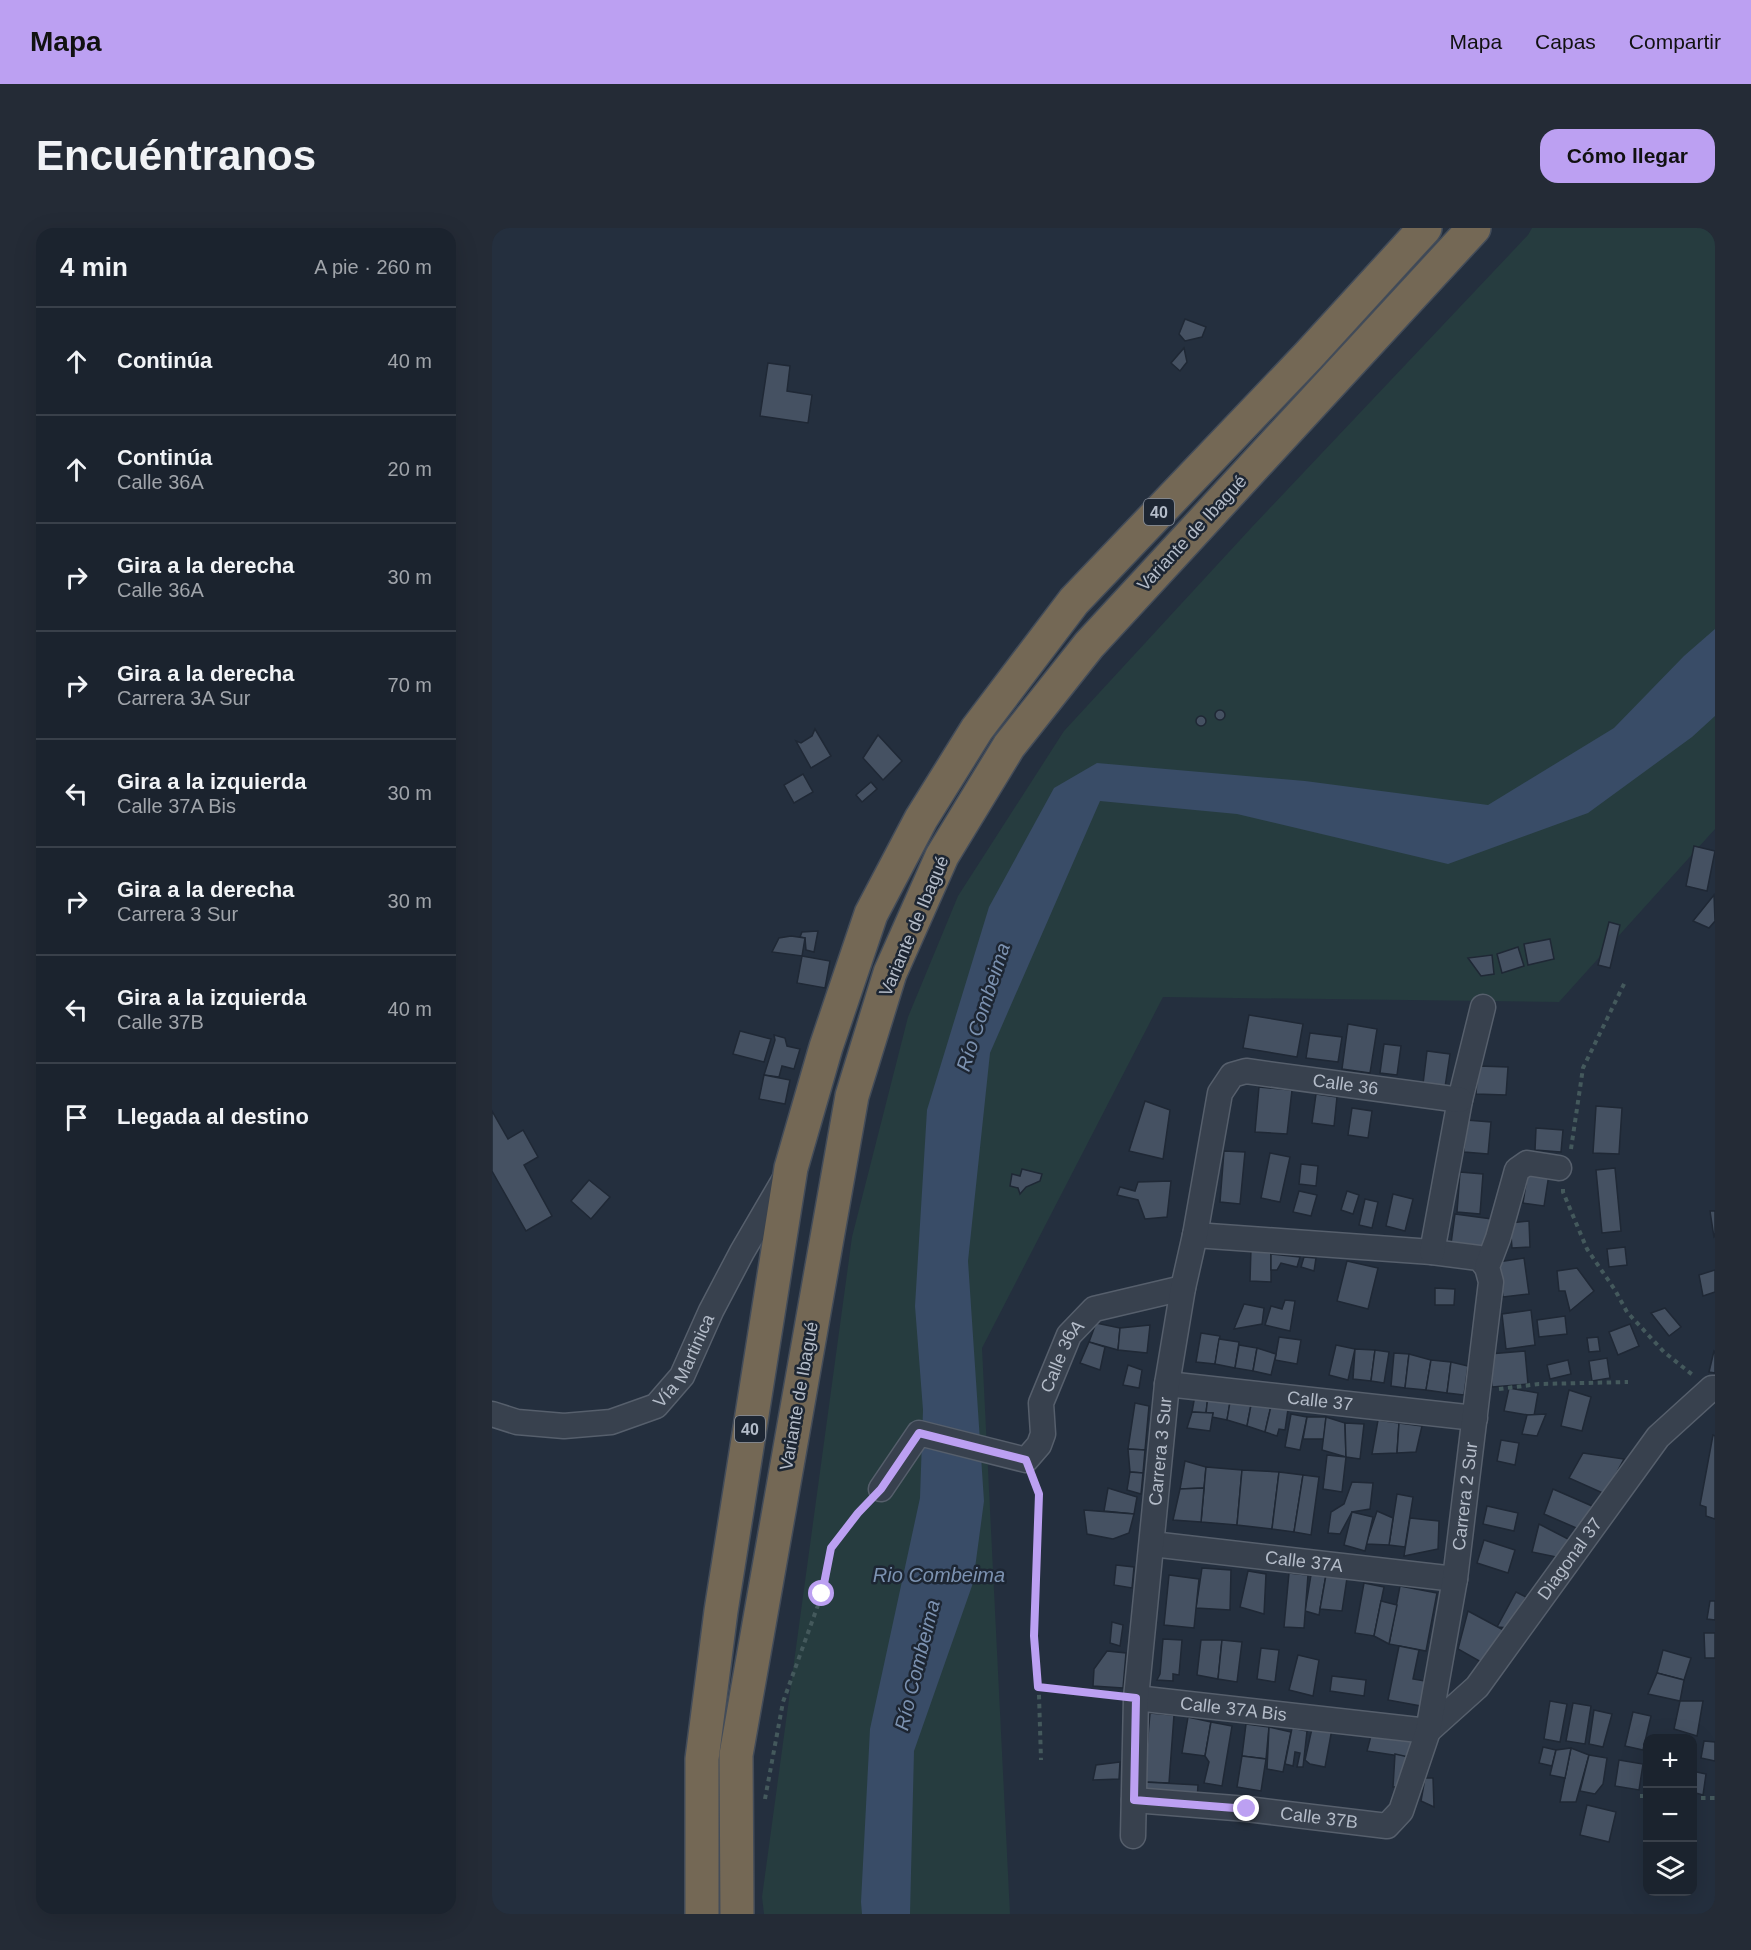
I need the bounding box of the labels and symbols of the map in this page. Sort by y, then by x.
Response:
street label: Variante de Ibagué [1133,471,1251,595]
road number: 40 [1144,499,1174,525]
street label: Variante de Ibagué [875,853,953,999]
water label: Río Combeima [952,940,1014,1074]
street label: Calle 36 [1311,1070,1380,1099]
street label: Vía Martinica [649,1310,719,1412]
street label: Calle 36A [1036,1316,1088,1395]
street label: Variante de Ibagué [776,1320,822,1472]
street label: Calle 37 [1286,1387,1354,1414]
street label: Carrera 3 Sur [1145,1396,1176,1507]
road number: 40 [735,1416,765,1442]
street label: Carrera 2 Sur [1449,1441,1482,1552]
street label: Diagonal 37 [1534,1514,1606,1604]
street label: Calle 37A [1264,1547,1344,1576]
water label: Rio Combeima [873,1564,1005,1586]
route start [808,1580,834,1606]
water label: Río Combeima [890,1598,944,1732]
street label: Calle 37A Bis [1179,1693,1288,1725]
route end [1233,1795,1259,1821]
street label: Calle 37B [1279,1803,1359,1832]

